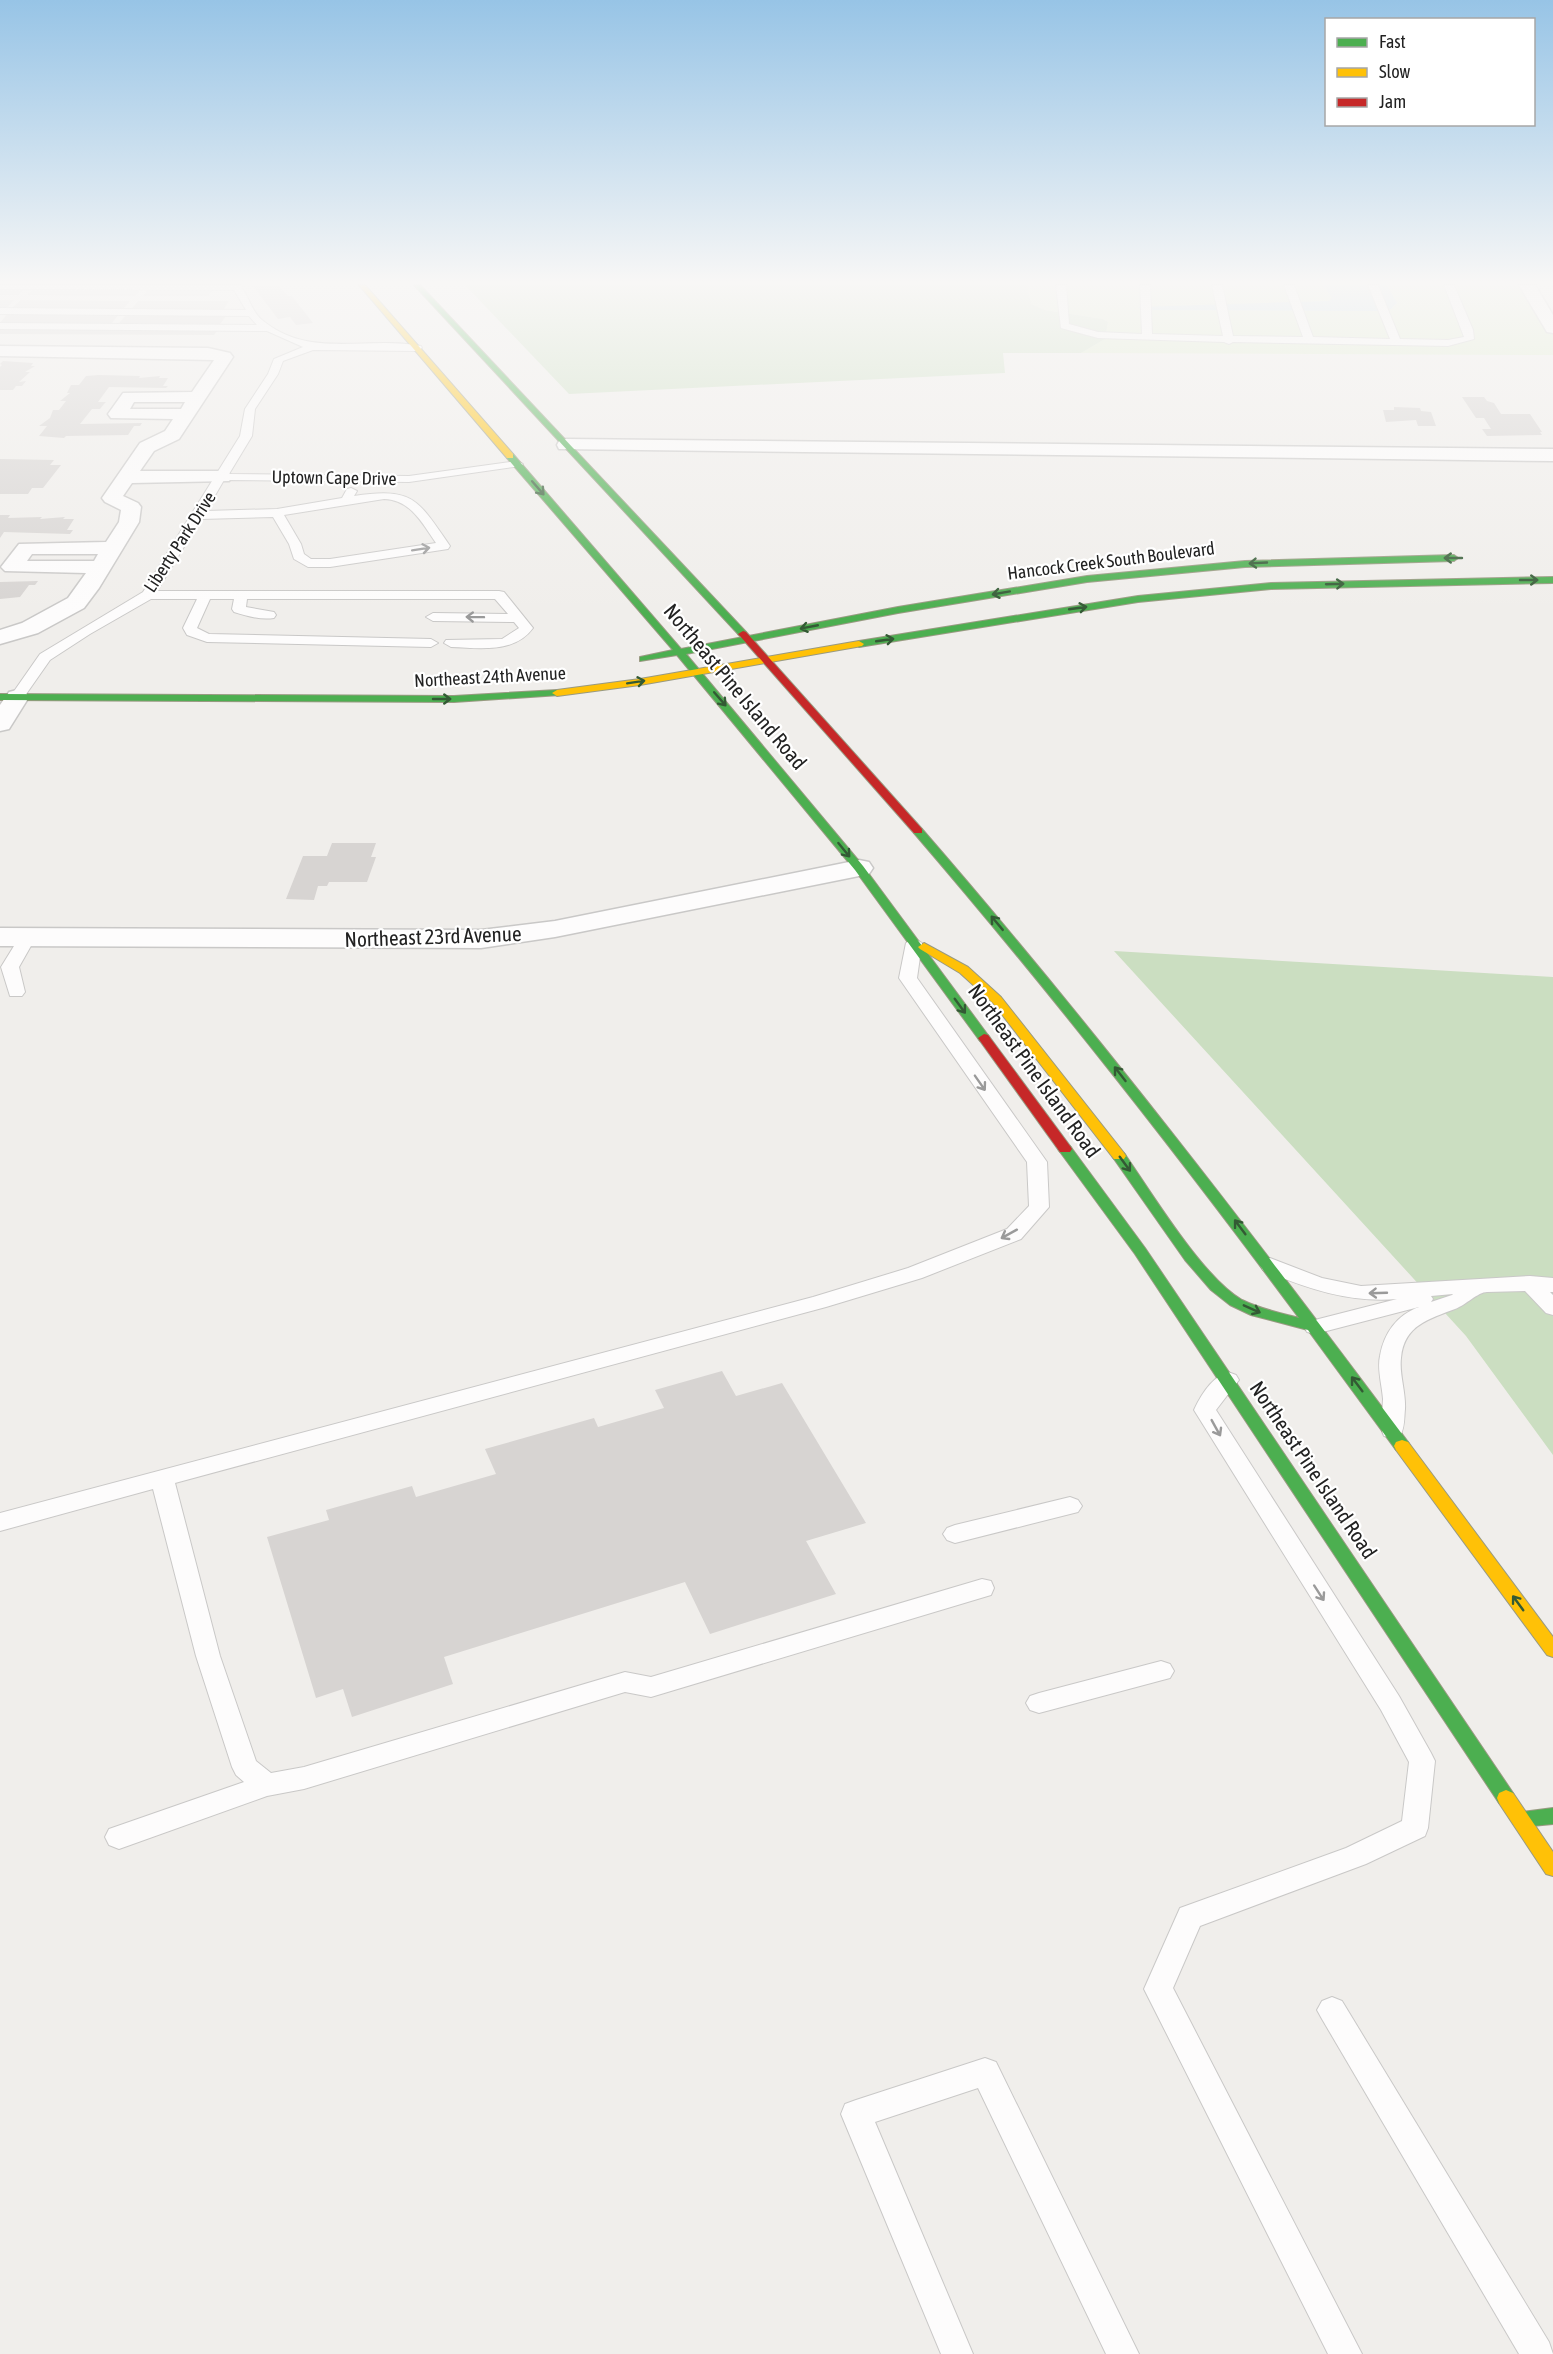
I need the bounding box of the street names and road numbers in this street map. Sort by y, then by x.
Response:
street label: Uptown Cape Drive [271,466,397,489]
street label: Liberty Park Drive [139,488,220,596]
street label: Hancock Creek South Boulevard [1006,537,1216,584]
street label: Northeast Pine Island Road [660,599,812,774]
street label: Northeast 24th Avenue [414,662,566,691]
street label: Northeast 23rd Avenue [344,921,522,951]
street label: Northeast Pine Island Road [964,979,1106,1162]
street label: Northeast Pine Island Road [1246,1376,1382,1563]

